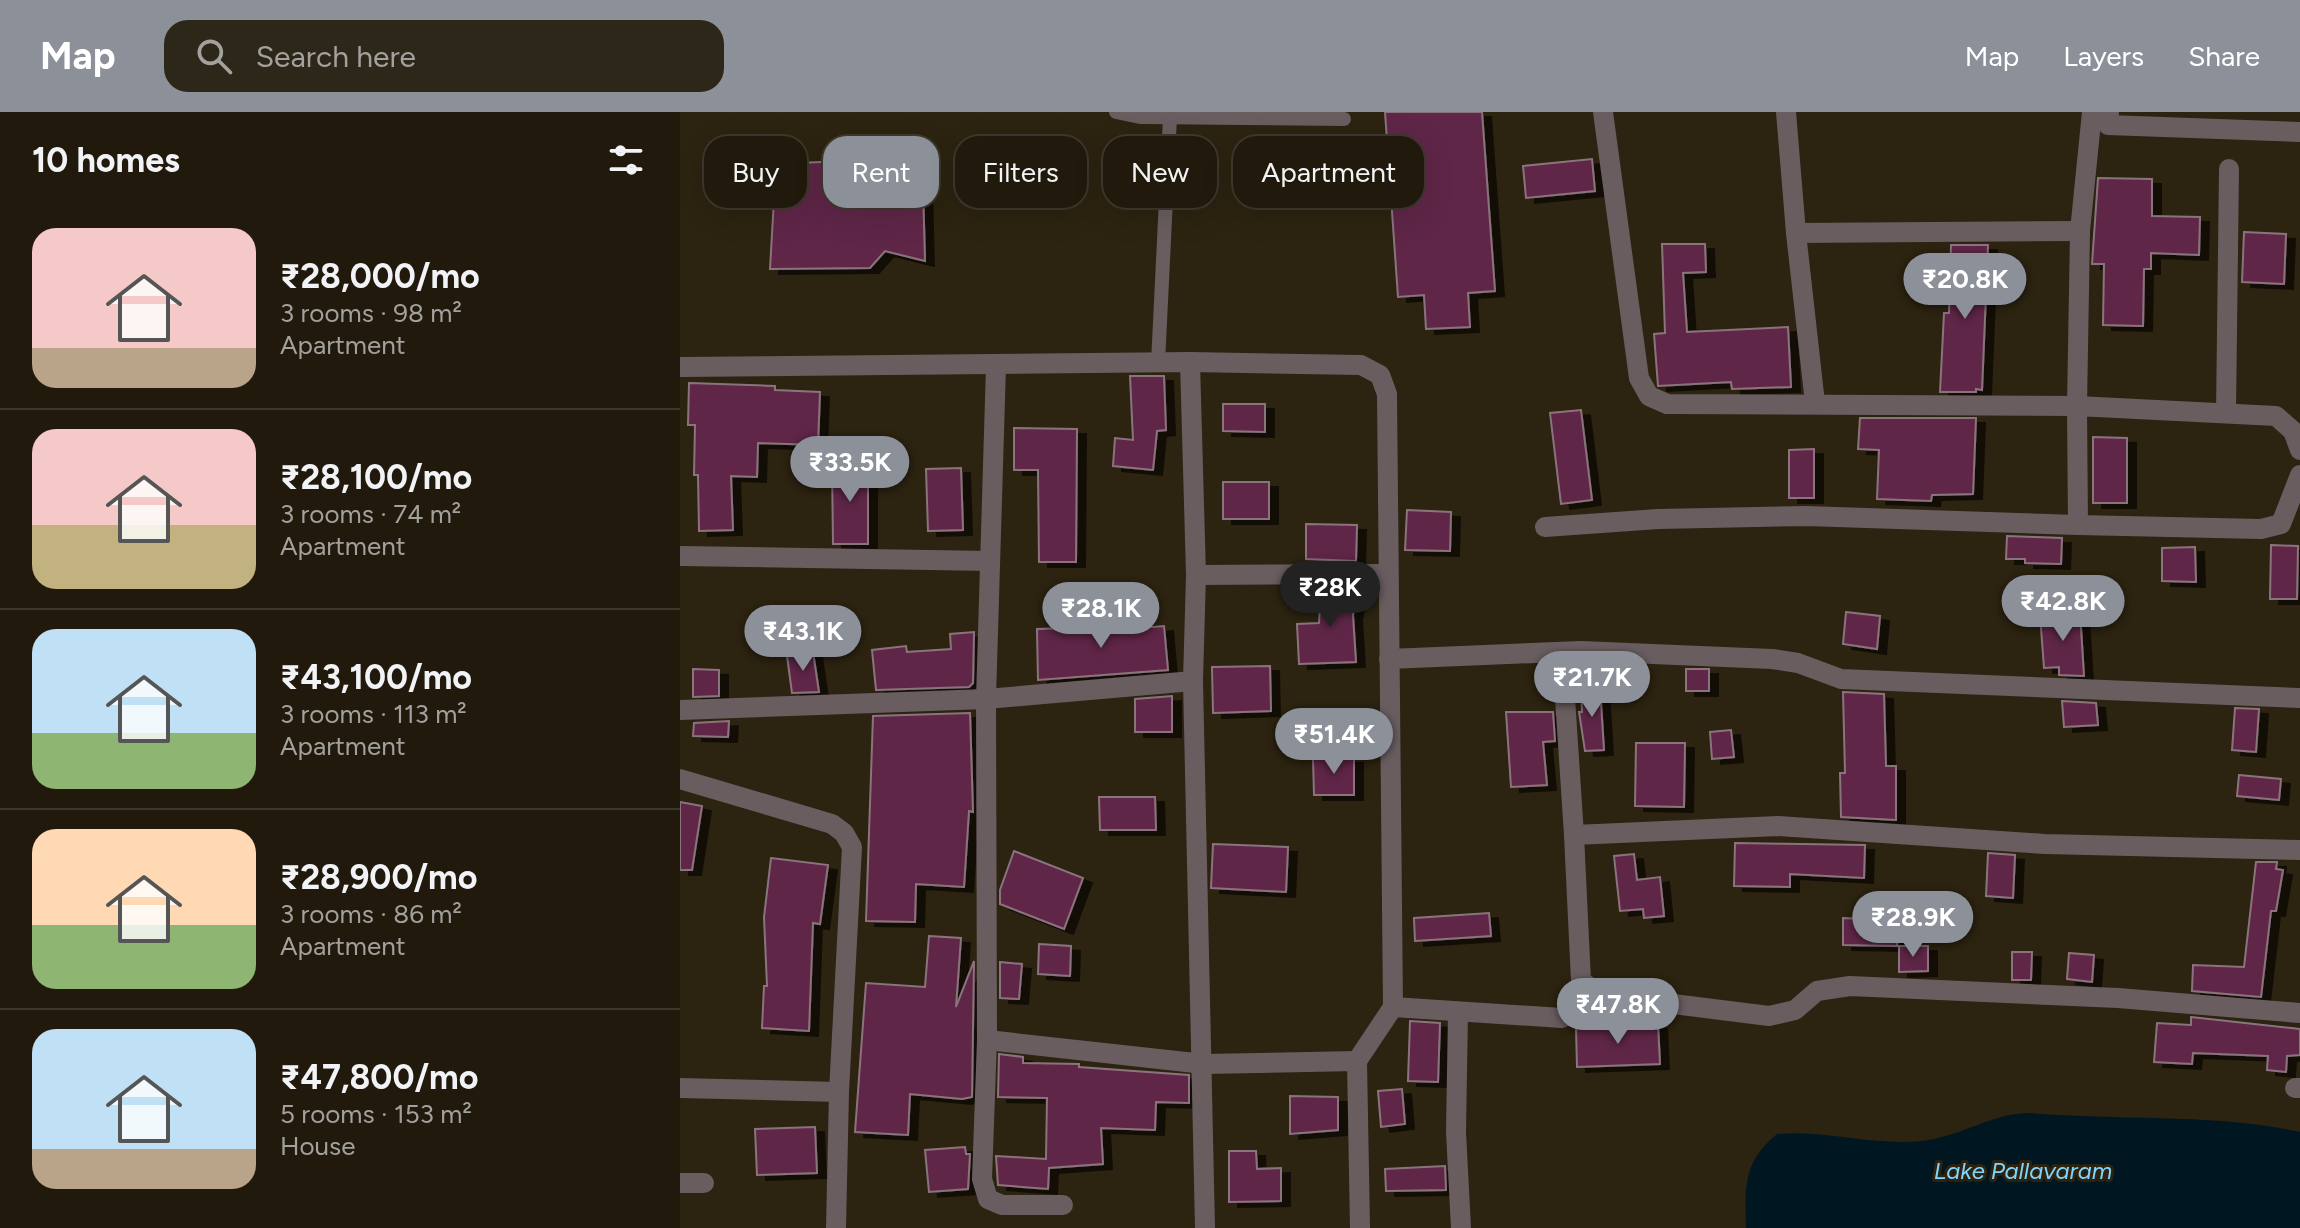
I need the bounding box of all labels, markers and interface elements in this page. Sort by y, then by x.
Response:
search box [164,20,724,92]
text: Map [40,33,116,79]
icon: search [192,34,236,78]
text: Search here [256,38,416,75]
text: Map [1965,39,2019,73]
text: Layers [2063,39,2144,73]
text: Share [2188,39,2260,73]
chip: Buy [704,136,807,208]
chip: Rent [823,136,939,208]
chip: Filters [955,136,1087,208]
chip: New [1103,136,1217,208]
chip: Apartment [1233,136,1424,208]
icon: filters [604,138,648,182]
text: 10 homes [32,140,180,181]
pin: ₹20.8K [1900,253,2030,321]
text: ₹28,000/mo [280,256,480,297]
icon: home [96,260,192,356]
text: ₹20.8K [1921,263,2009,295]
text: 3 rooms · 98 m² [280,297,462,329]
text: Apartment [280,329,406,361]
pin: ₹33.5K [785,436,915,504]
text: ₹33.5K [808,446,892,478]
text: ₹28,100/mo [280,457,472,498]
icon: home [96,461,192,557]
text: 3 rooms · 74 m² [280,498,461,530]
text: Apartment [280,530,406,562]
pin: ₹28K [1283,561,1377,629]
text: ₹28K [1298,571,1362,603]
pin: ₹42.8K [1998,575,2128,643]
pin: ₹28.1K [1036,582,1166,650]
text: ₹42.8K [2020,585,2106,617]
text: ₹28.1K [1060,592,1142,624]
pin: ₹43.1K [738,605,868,673]
text: ₹43.1K [762,615,844,647]
pin: ₹21.7K [1527,651,1657,719]
text: ₹43,100/mo [280,657,472,698]
icon: home [96,661,192,757]
text: ₹21.7K [1552,661,1632,693]
text: 3 rooms · 113 m² [280,698,467,730]
pin: ₹51.4K [1269,708,1399,776]
text: ₹51.4K [1293,718,1375,750]
text: Apartment [280,730,406,762]
text: ₹28,900/mo [280,857,478,898]
icon: home [96,861,192,957]
pin: ₹28.9K [1848,891,1978,959]
text: 3 rooms · 86 m² [280,898,462,930]
text: ₹28.9K [1870,901,1956,933]
text: Apartment [280,930,406,962]
pin: ₹47.8K [1553,978,1683,1046]
text: ₹47.8K [1575,988,1661,1020]
text: ₹47,800/mo [280,1057,479,1098]
icon: home [96,1061,192,1157]
text: 5 rooms · 153 m² [280,1098,472,1130]
text: House [280,1130,355,1162]
water label: Lake Pallavaram [1934,1156,2112,1185]

